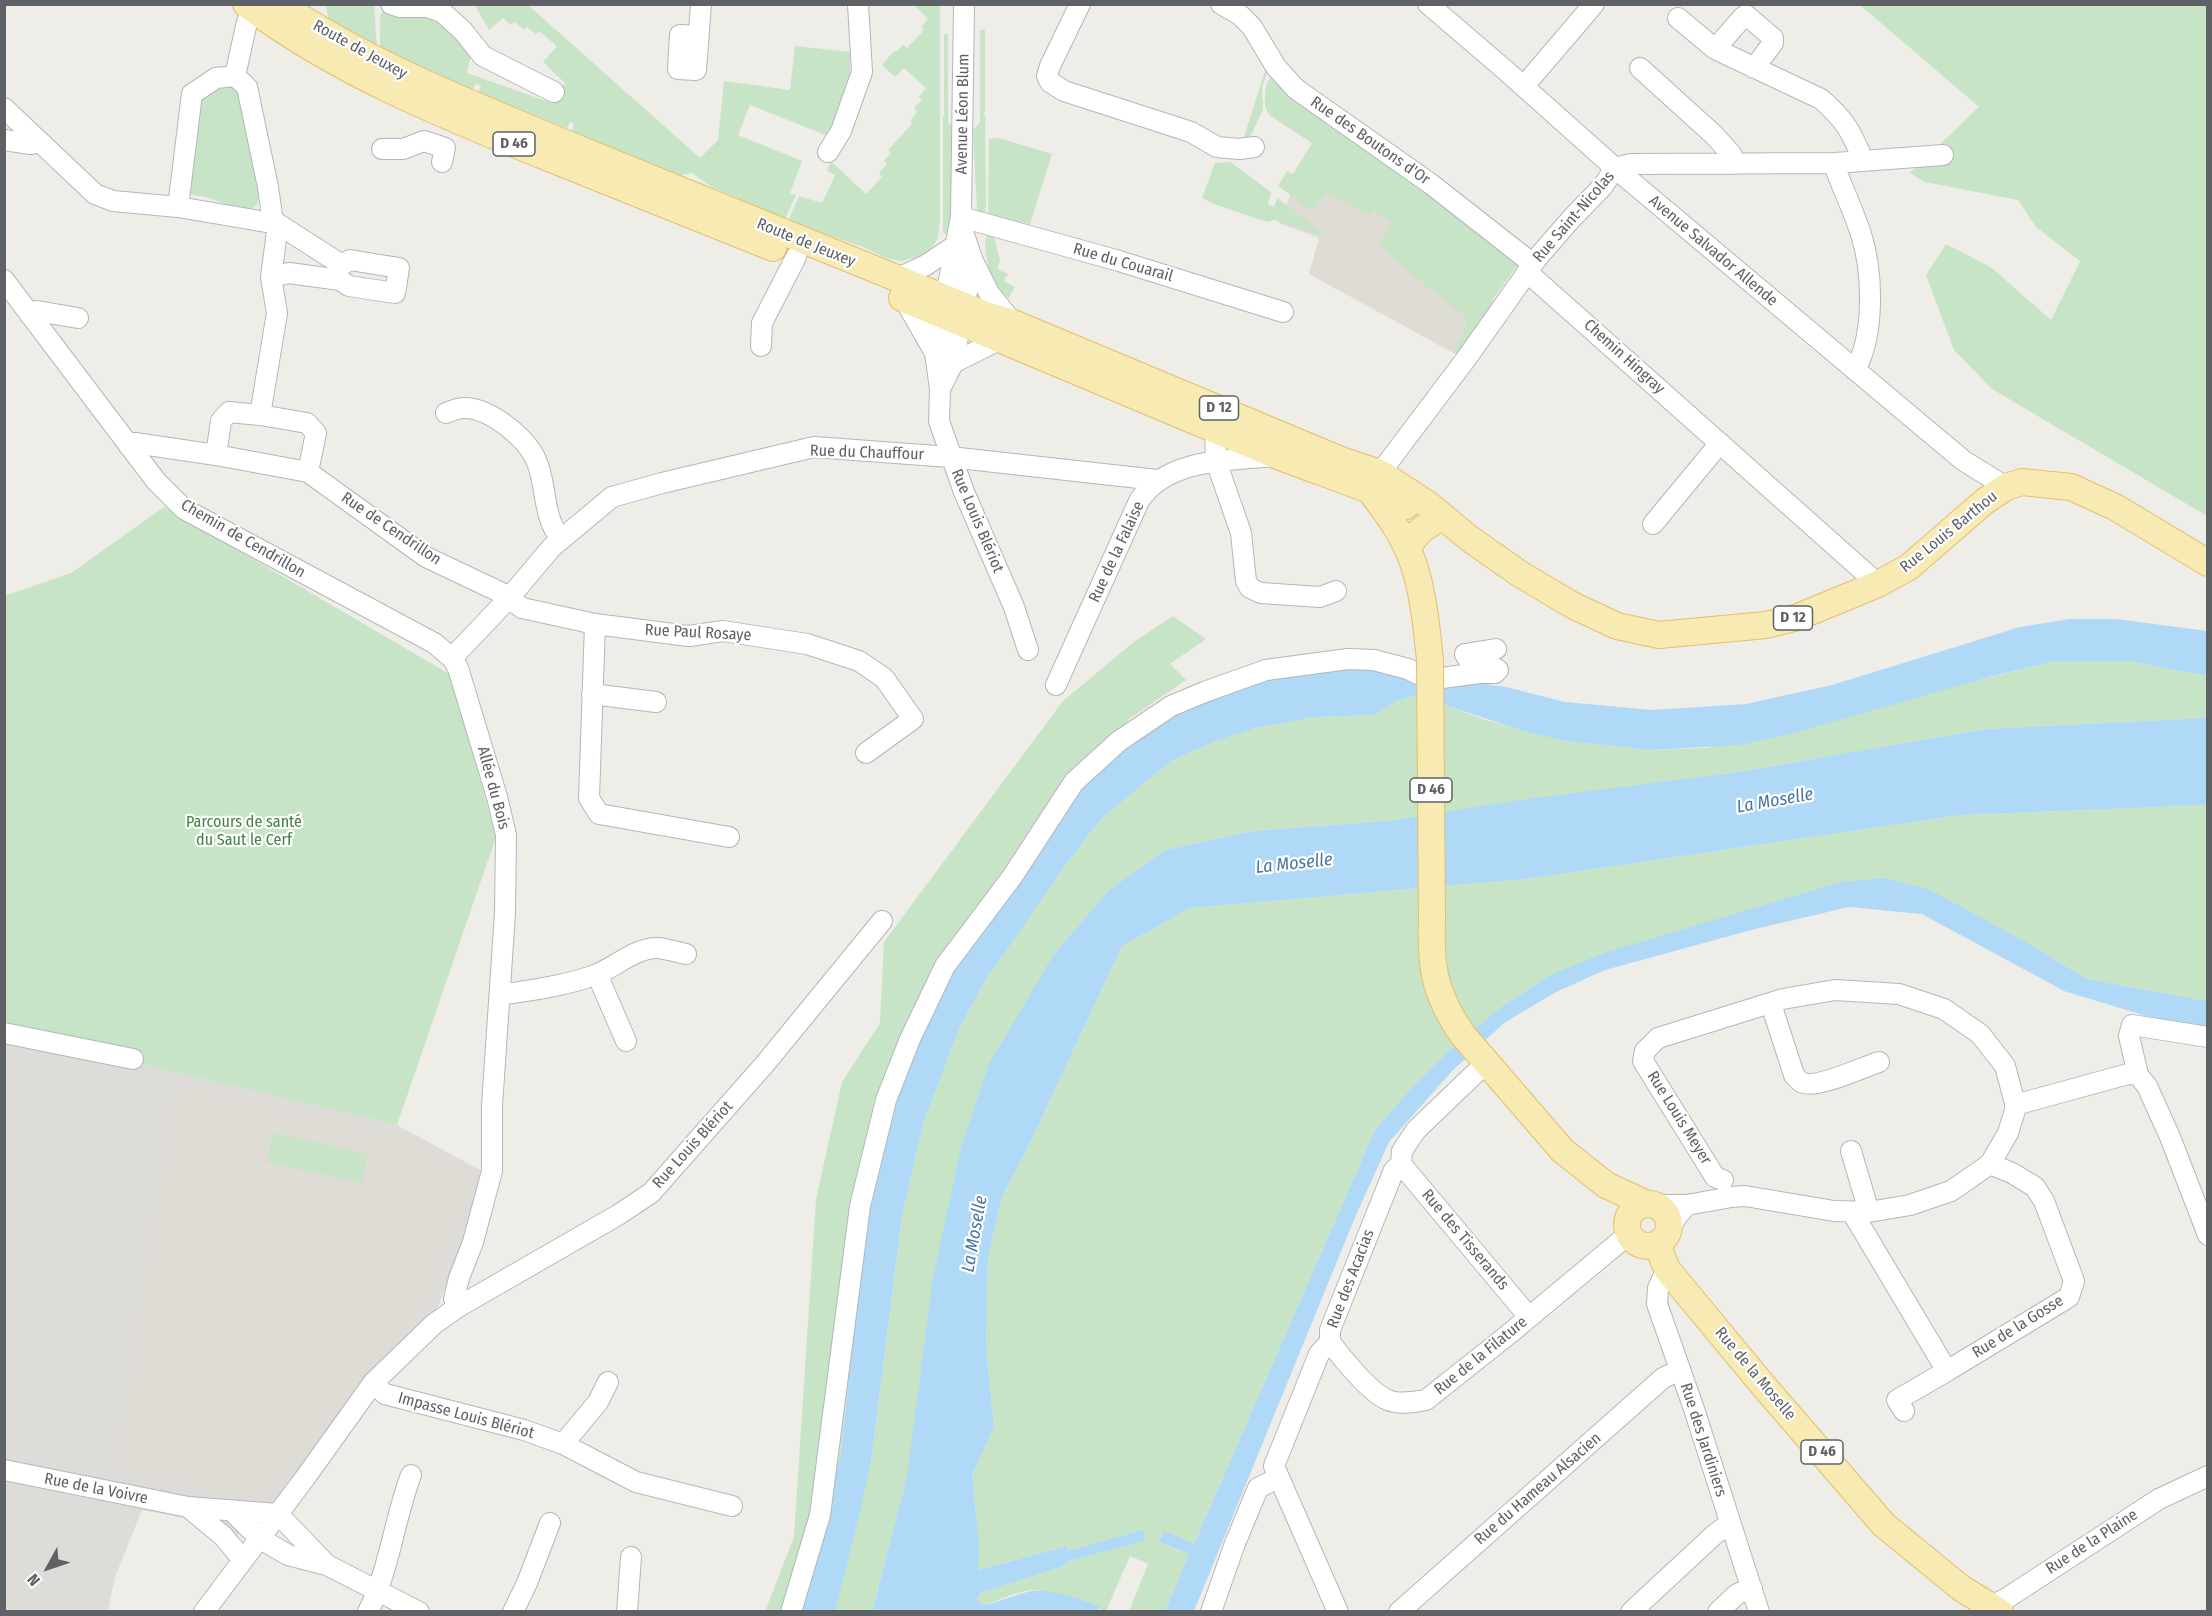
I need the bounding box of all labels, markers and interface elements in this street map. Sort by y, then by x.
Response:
street label: Route de Jeuxey [310,16,410,84]
street label: Avenue Léon Blum [952,53,974,175]
street label: Rue des Boutons d'Or [1307,93,1433,189]
road number: D 46 [493,132,535,156]
street label: Rue Saint-Nicolas [1529,167,1619,267]
street label: Avenue Salvador Allende [1645,192,1781,310]
street label: Route de Jeuxey [754,214,858,272]
street label: Rue du Couarail [1071,240,1175,286]
street label: Chemin Hingray [1580,316,1668,398]
road number: D 12 [1200,396,1238,420]
street label: Rue du Chauffour [810,441,924,465]
street label: Rue Louis Blériot [946,466,1008,576]
street label: Rue Louis Barthou [1897,487,2001,577]
street label: Rue de Cendrillon [337,488,445,570]
street label: Chemin de Cendrillon [177,496,309,582]
street label: Rue de la Falaise [1085,498,1149,606]
road number: D 12 [1774,606,1812,630]
street label: Rue Paul Rosaye [644,621,752,645]
street label: Allée du Bois [473,744,513,832]
road number: D 46 [1410,778,1452,802]
water label: La Moselle [1735,784,1815,818]
park label: Parcours de santé du Saut le Cerf [186,813,302,851]
water label: La Moselle [1254,849,1334,879]
street label: Rue Louis Meyer [1643,1068,1715,1168]
street label: Rue Louis Blériot [649,1097,737,1193]
street label: Rue des Tisserands [1417,1186,1513,1294]
water label: La Moselle [958,1194,992,1274]
street label: Rue des Acacias [1323,1227,1379,1331]
street label: Rue de la Gosse [1969,1291,2067,1363]
street label: Rue de la Filature [1431,1313,1531,1399]
street label: Rue de la Moselle [1711,1324,1799,1424]
street label: Rue des Jardiniers [1676,1381,1730,1499]
street label: Impasse Louis Blériot [396,1389,536,1443]
street label: Rue du Hameau Alsacien [1471,1429,1605,1549]
road number: D 46 [1801,1440,1843,1464]
street label: Rue de la Voivre [43,1470,149,1508]
street label: Rue de la Plaine [2043,1505,2141,1579]
north arrow [18,1538,78,1598]
text: N [23,1570,44,1590]

